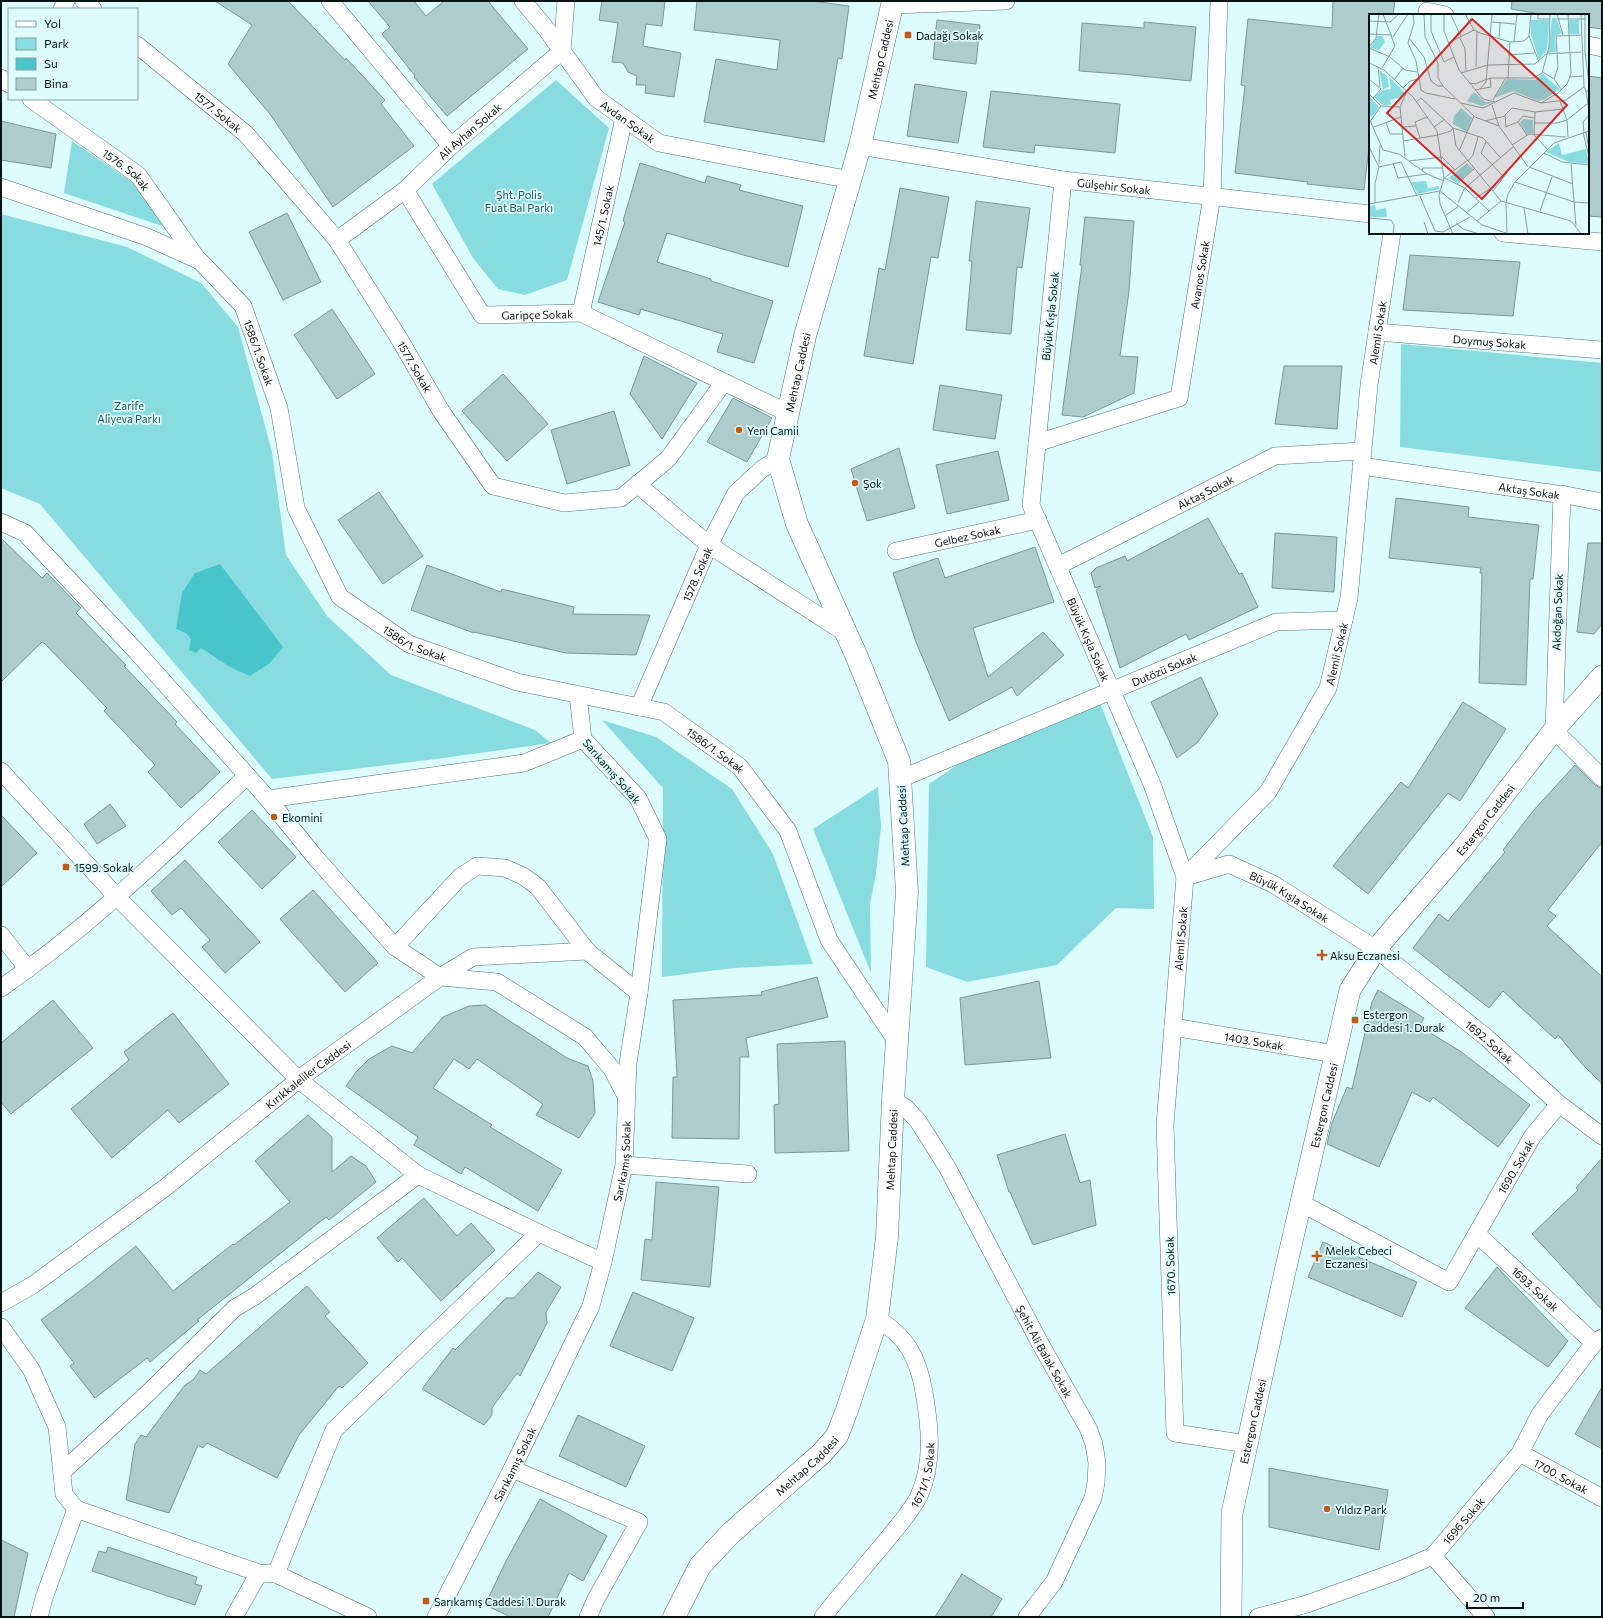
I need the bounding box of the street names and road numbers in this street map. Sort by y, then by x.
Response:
street label: Mehtap Caddesi [864,18,895,100]
street label: 1577. Sokak [192,88,245,135]
street label: Avdan Sokak [598,97,658,145]
street label: Ali Ayhan Sokak [435,100,504,162]
street label: 1576. Sokak [100,146,153,193]
street label: Gülşehir Sokak [1076,175,1152,196]
street label: 145/1. Sokak [589,183,616,247]
street label: Avanos Sokak [1187,239,1211,310]
street label: Büyük Kışla Sokak [1039,271,1061,361]
street label: Alemli Sokak [1366,300,1388,365]
street label: Garipçe Sokak [501,307,573,321]
street label: 1586/1. Sokak [242,318,277,387]
street label: Mehtap Caddesi [782,331,812,413]
street label: Doymuş Sokak [1452,332,1527,350]
street label: 1577. Sokak [395,338,435,394]
street label: Aktaş Sokak [1175,472,1236,511]
street label: Aktaş Sokak [1498,479,1561,501]
street label: Gelbez Sokak [933,522,1002,549]
street label: 1578. Sokak [679,544,714,603]
street label: Akdoğan Sokak [1549,573,1565,651]
street label: Büyük Kışla Sokak [1065,596,1113,683]
street label: Alemli Sokak [1322,621,1350,686]
street label: 1586/1. Sokak [381,622,448,663]
street label: Dutözü Sokak [1129,649,1199,688]
street label: 1586/1. Sokak [684,724,748,775]
street label: Sarıkamış Sokak [580,736,644,806]
street label: Estergon Caddesi [1453,781,1517,858]
street label: Mehtap Caddesi [894,785,912,867]
street label: Büyük Kışla Sokak [1248,868,1332,924]
street label: Alemli Sokak [1171,906,1189,971]
street label: 1692. Sokak [1463,1017,1517,1066]
street label: 1403. Sokak [1223,1029,1285,1052]
street label: Kırıkkaleliler Caddesi [262,1037,353,1111]
street label: Estergon Caddesi [1307,1061,1340,1149]
street label: Mehtap Caddesi [883,1109,899,1191]
street label: Sarıkamış Sokak [610,1120,632,1203]
street label: 1690. Sokak [1495,1137,1536,1196]
street label: 1670. Sokak [1162,1236,1178,1296]
street label: 1693. Sokak [1509,1264,1562,1314]
street label: Şehit Ali Balak Sokak [1015,1303,1076,1400]
street label: Estergon Caddesi [1237,1377,1268,1465]
street label: Sarıkamış Sokak [490,1424,538,1503]
street label: Mehtap Caddesi [772,1433,841,1498]
street label: 1671/1. Sokak [907,1442,936,1510]
street label: 1700. Sokak [1532,1455,1591,1496]
street label: 1696 Sokak [1439,1494,1486,1547]

